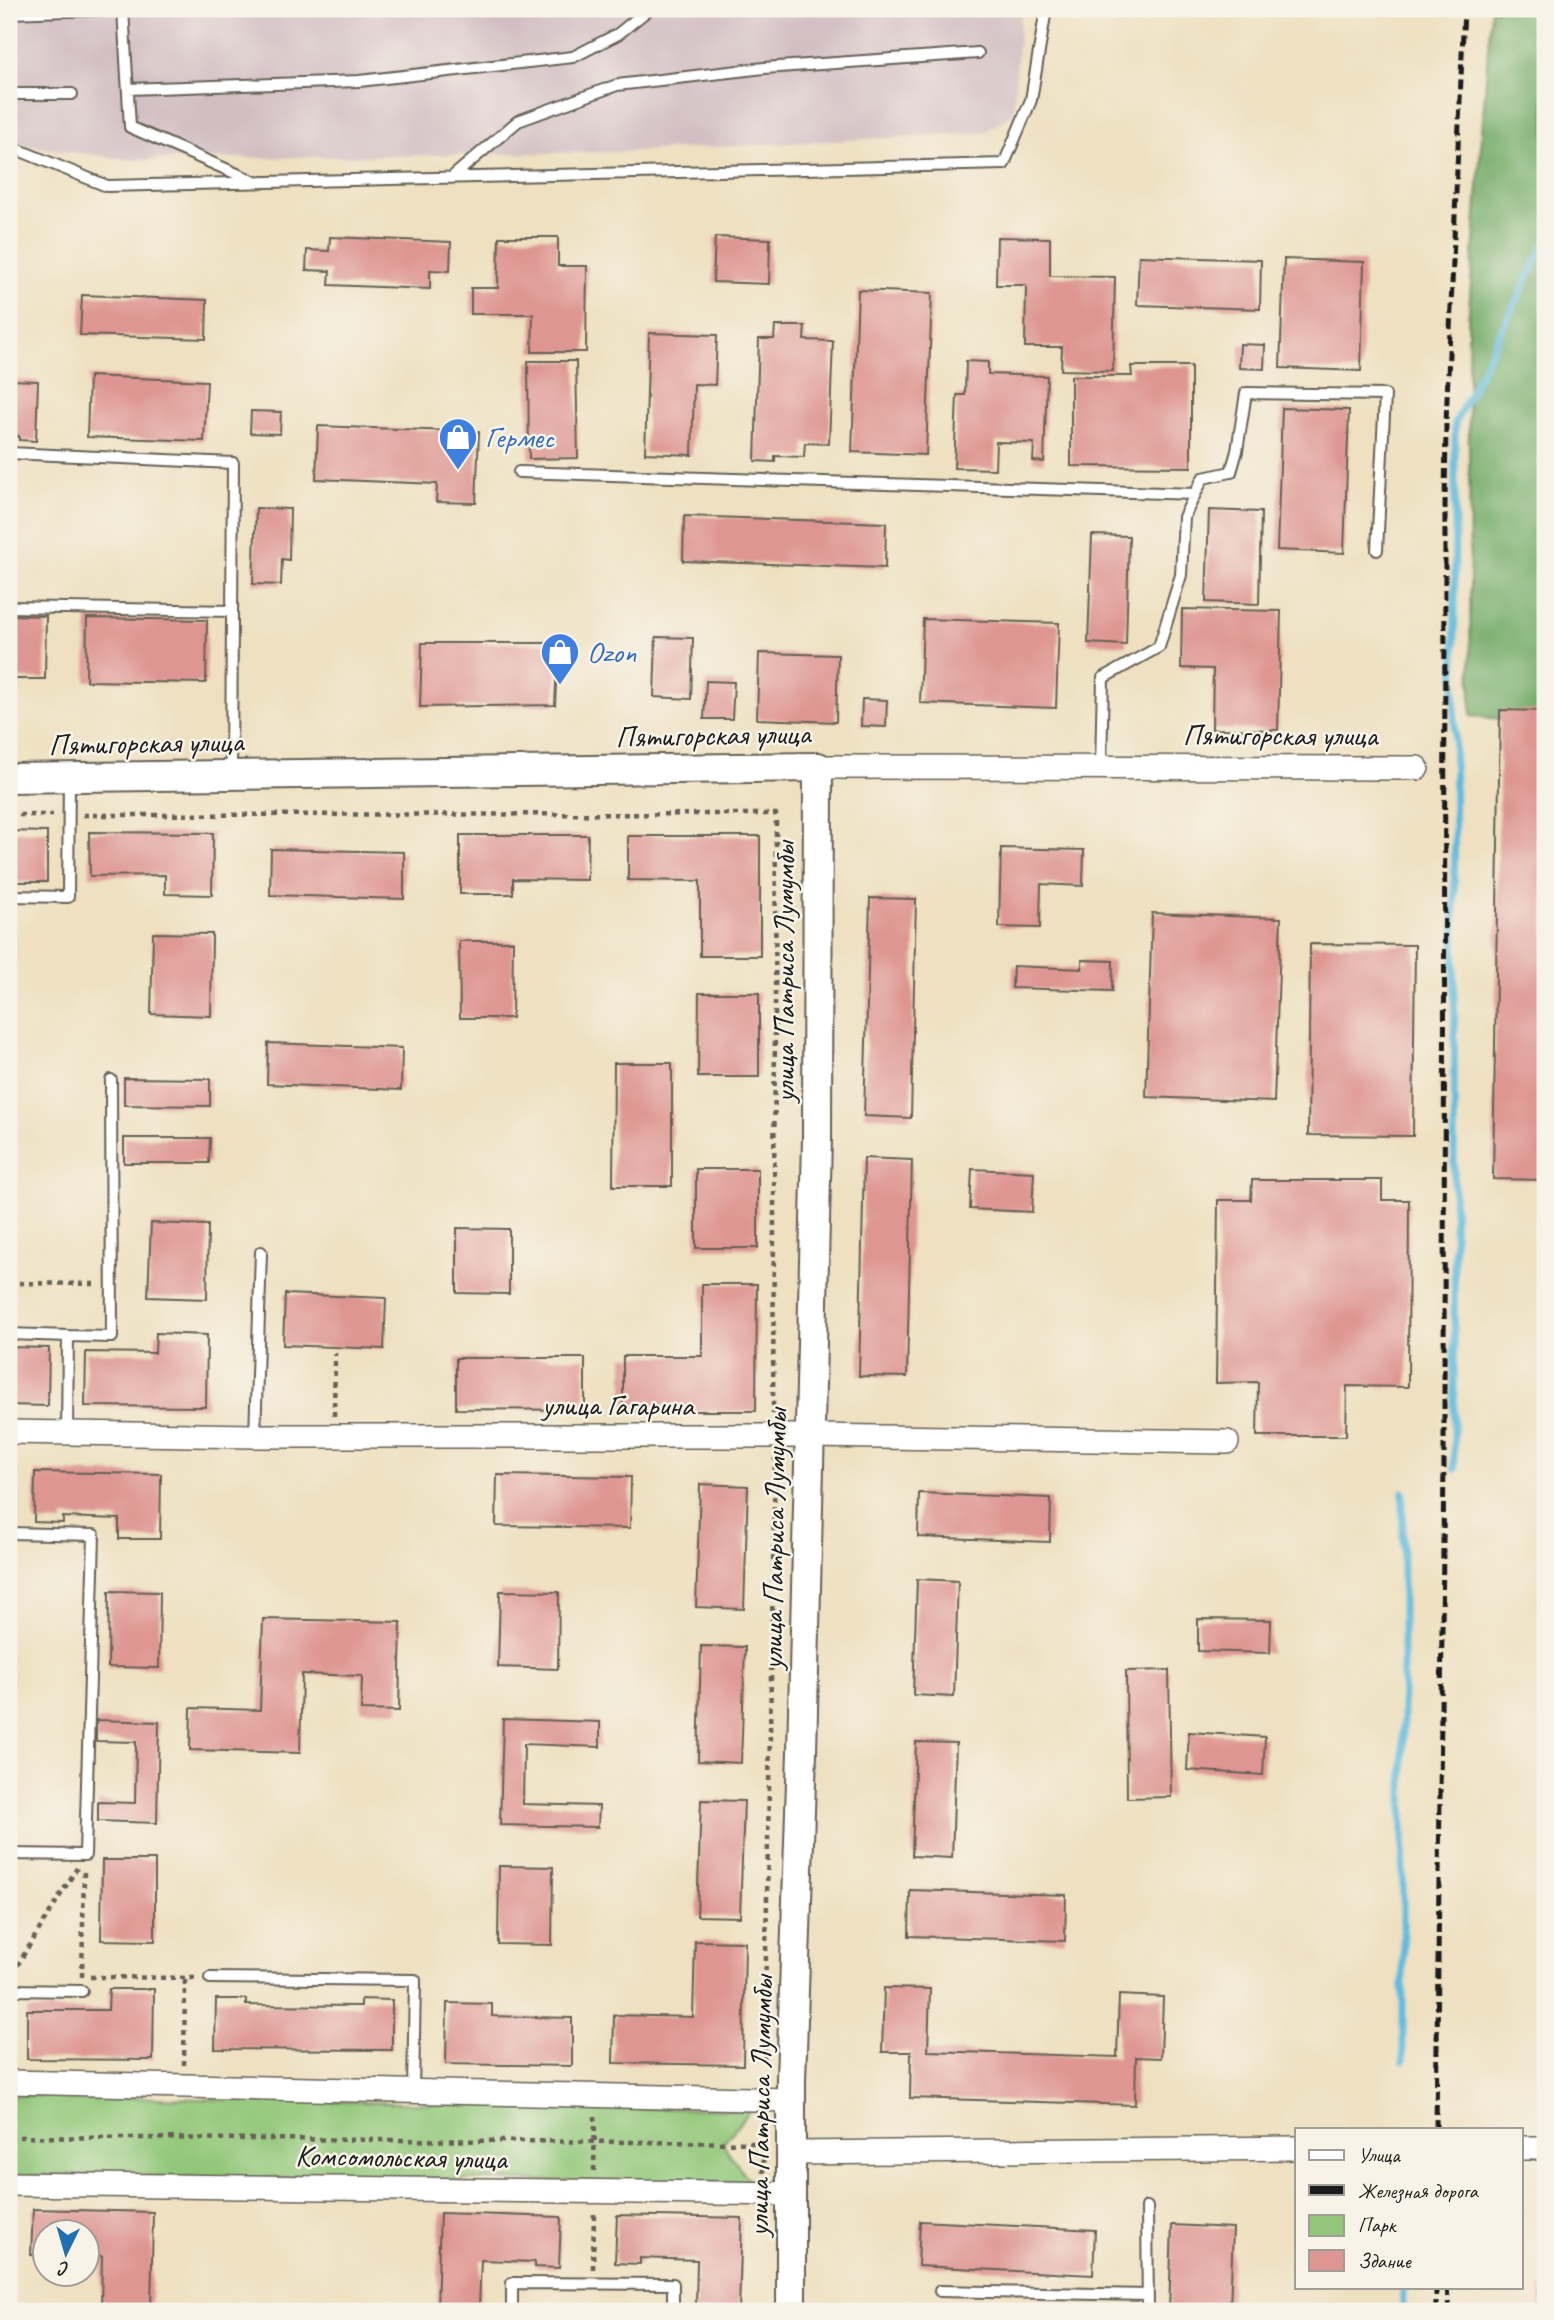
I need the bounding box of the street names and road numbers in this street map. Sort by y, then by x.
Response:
street label: Пятигорская улица [615,714,813,756]
street label: Пятигорская улица [1183,716,1379,754]
street label: Пятигорская улица [48,722,246,764]
street label: улица Патриса Лумумбы [765,839,803,1105]
street label: улица Гагарина [540,1386,696,1424]
street label: улица Патриса Лумумбы [753,1406,795,1672]
street label: улица Патриса Лумумбы [739,1973,781,2239]
street label: Комсомольская улица [295,2136,509,2178]

